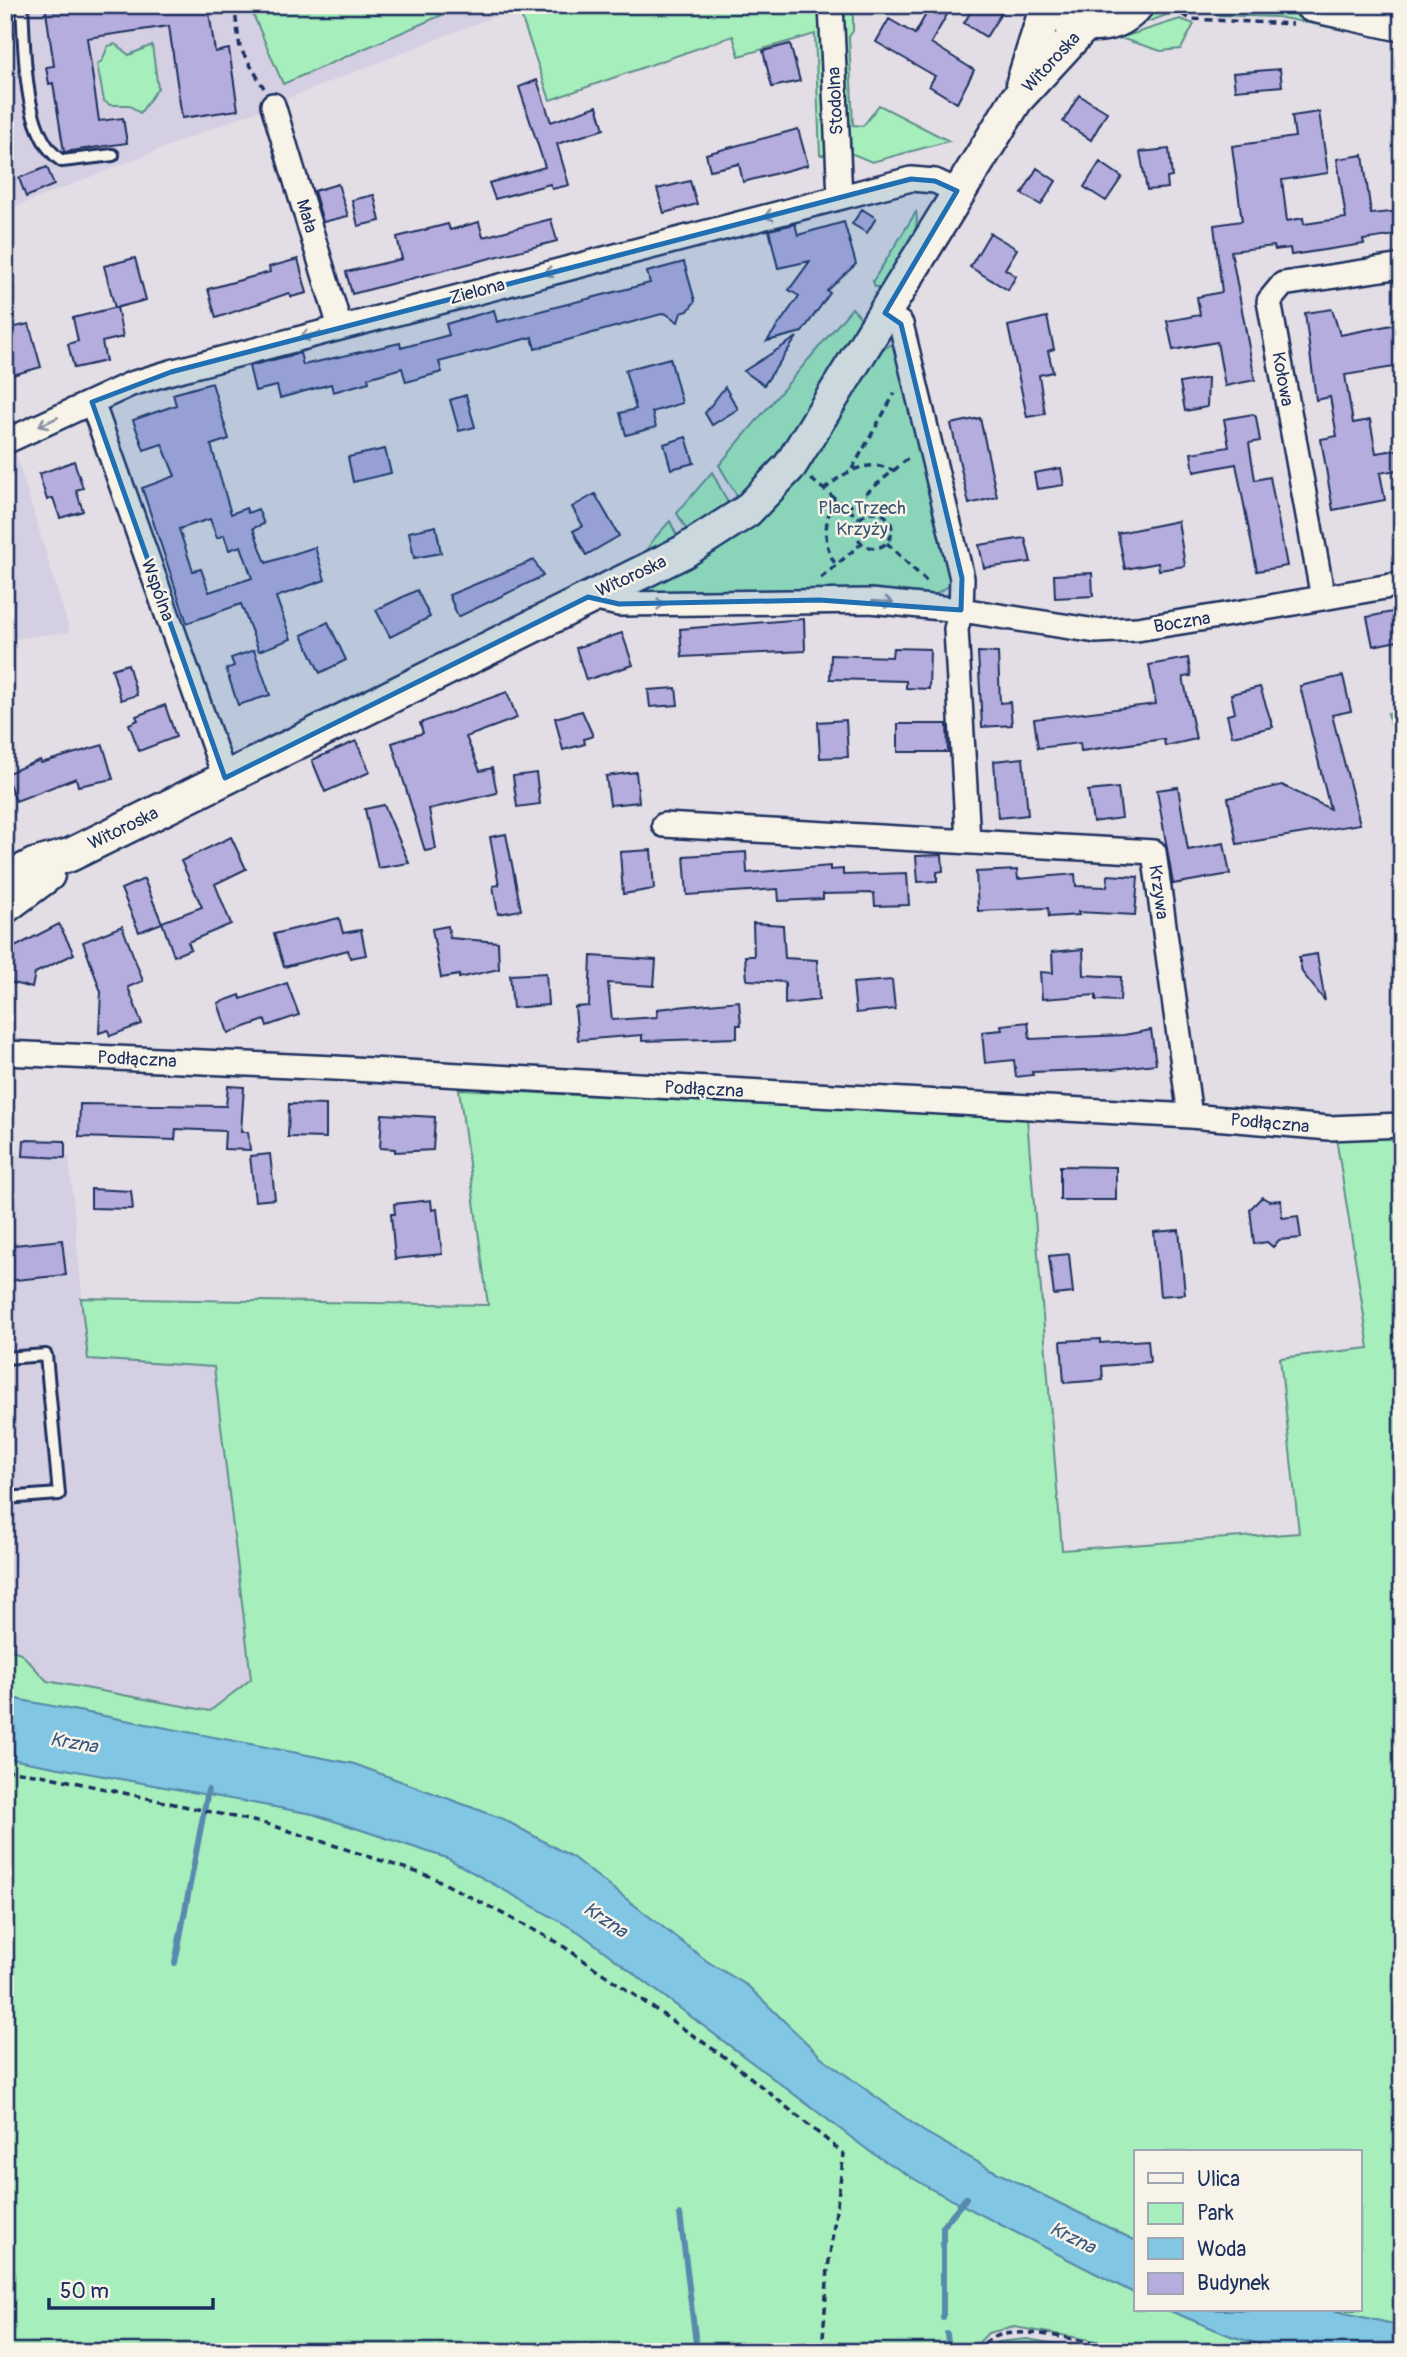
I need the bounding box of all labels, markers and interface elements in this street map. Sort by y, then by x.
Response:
street label: Witoroska [1017,27,1085,98]
street label: Stodolna [822,66,849,136]
street label: Mała [291,196,323,236]
one-way arrow [763,208,786,221]
one-way arrow [543,266,565,279]
street label: Zielona [447,273,507,310]
one-way arrow [299,329,322,342]
street label: Kołowa [1266,350,1299,408]
one-way arrow [38,416,59,429]
park label: Plac Trzech Krzyży [818,497,906,541]
street label: Witoroska [592,550,670,603]
street label: Wspólna [136,556,179,624]
one-way arrow [871,596,893,609]
one-way arrow [643,597,666,610]
street label: Boczna [1152,607,1212,638]
street label: Witoroska [84,802,162,855]
street label: Krzywa [1143,863,1174,921]
street label: Podłączna [97,1046,177,1073]
street label: Podłączna [664,1076,744,1103]
street label: Podłączna [1229,1109,1310,1138]
water label: Krzna [48,1727,101,1759]
water label: Krzna [579,1897,633,1944]
legend [1134,2150,1362,2312]
text: Ulica [1197,2166,1240,2193]
text: Park [1197,2200,1234,2227]
water label: Krzna [1046,2217,1100,2260]
text: Woda [1197,2236,1246,2263]
scale bar [49,2266,214,2310]
text: Budynek [1197,2270,1270,2297]
text: 50 m [60,2278,109,2305]

